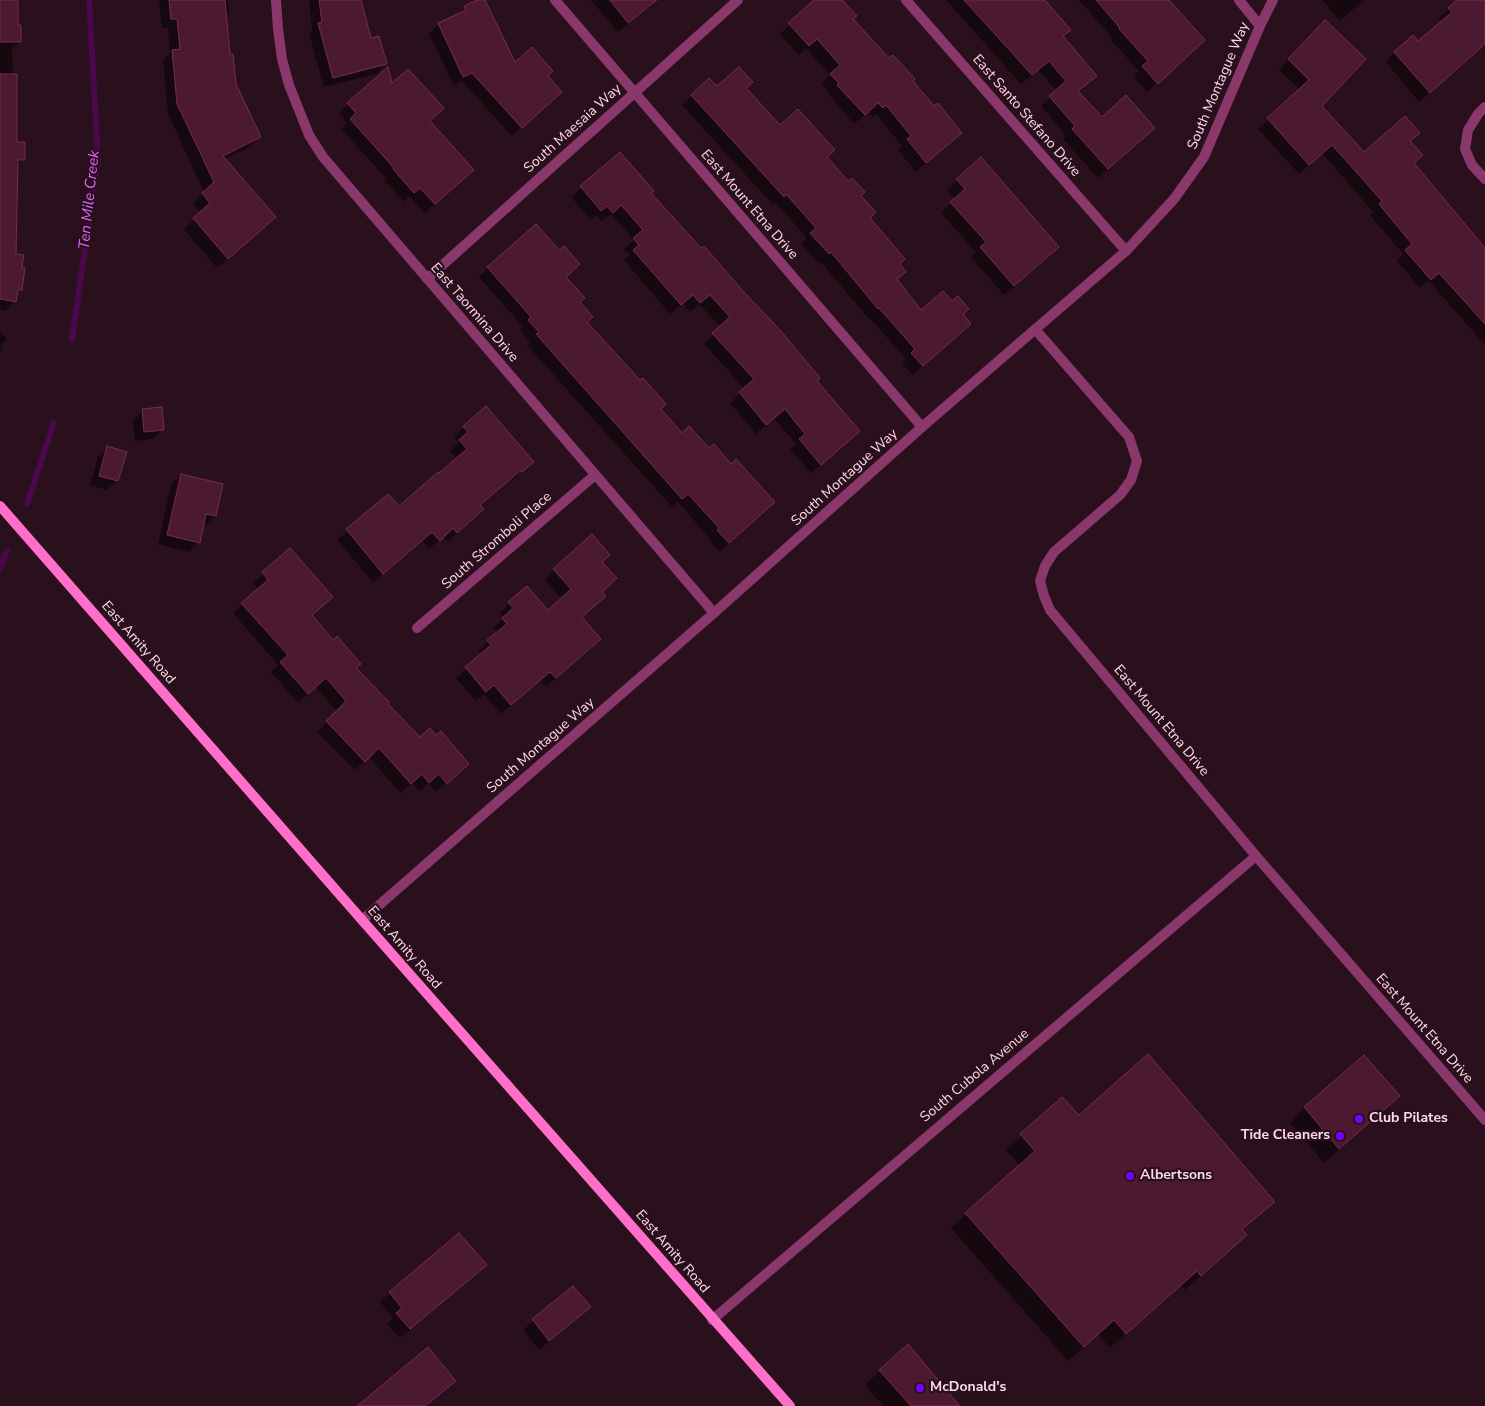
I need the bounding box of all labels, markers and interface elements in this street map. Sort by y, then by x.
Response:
street label: South Montague Way [1185,20,1253,152]
street label: East Santo Stefano Drive [968,52,1084,180]
street label: South Maesaia Way [521,81,625,177]
street label: East Mount Etna Drive [697,147,801,263]
water label: Ten Mile Creek [76,150,104,250]
street label: East Taormina Drive [426,260,522,366]
street label: South Montague Way [788,426,902,530]
street label: South Stromboli Place [439,489,555,593]
street label: East Amity Road [97,598,179,688]
street label: East Mount Etna Drive [1110,662,1212,780]
street label: South Montague Way [484,695,598,797]
street label: East Amity Road [363,903,445,993]
street label: East Mount Etna Drive [1372,971,1476,1087]
street label: South Cubola Avenue [917,1026,1033,1126]
place label: Club Pilates [1369,1111,1448,1127]
marker: Club Pilates [1353,1113,1365,1125]
place label: Tide Cleaners [1241,1128,1330,1144]
marker: Tide Cleaners [1334,1130,1346,1142]
place label: Albertsons [1140,1168,1212,1184]
marker: Albertsons [1124,1170,1136,1182]
street label: East Amity Road [631,1207,713,1297]
place label: McDonald's [930,1380,1006,1396]
marker: McDonald's [914,1382,926,1394]

